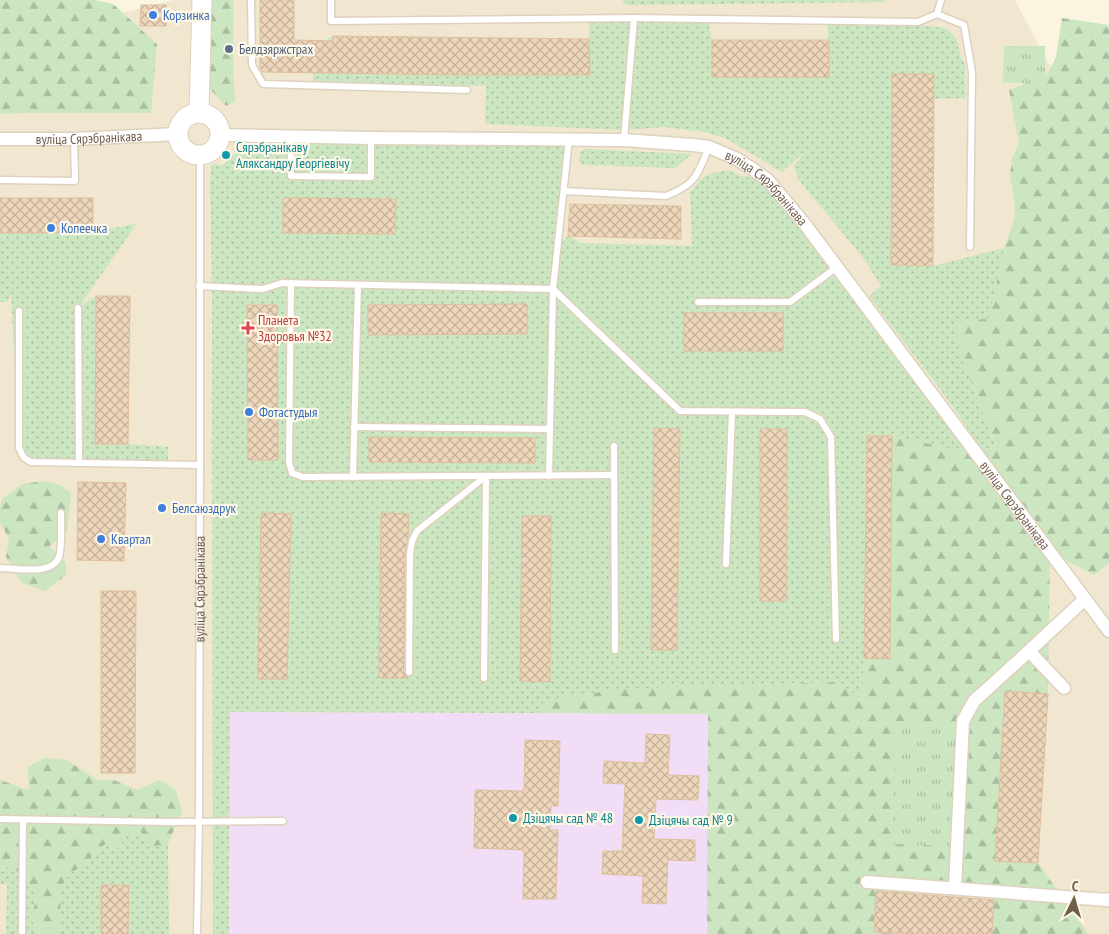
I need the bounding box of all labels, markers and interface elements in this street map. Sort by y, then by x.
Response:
place label: Корзинка [163,6,210,24]
marker: Корзинка [147,9,159,21]
place label: Белдзяржстрах [239,40,313,58]
marker: Белдзяржстрах [223,43,235,55]
street label: вуліца Сярэбранікава [36,127,143,148]
place label: Сярэбранікаву Аляксандру Георгіевічу [236,138,350,172]
street label: вуліца Сярэбранікава [722,146,811,229]
marker: Сярэбранікаву Аляксандру Георгіевічу [220,149,232,161]
place label: Копеечка [61,219,107,237]
marker: Копеечка [45,222,57,234]
place label: Планета Здоровья №32 [258,311,332,345]
marker: Планета Здоровья №32 [242,322,254,334]
place label: Фотастудыя [259,403,317,421]
marker: Фотастудыя [243,406,255,418]
street label: вуліца Сярэбранікава [976,457,1054,553]
place label: Белсаюздрук [172,499,236,517]
marker: Белсаюздрук [156,502,168,514]
place label: Квартал [111,530,151,548]
marker: Квартал [95,533,107,545]
street label: вуліца Сярэбранікава [191,536,209,642]
place label: Дзіцячы сад № 48 [523,809,613,827]
place label: Дзіцячы сад № 9 [649,811,733,829]
marker: Дзіцячы сад № 48 [507,812,519,824]
marker: Дзіцячы сад № 9 [633,814,645,826]
north arrow [1049,874,1099,924]
text: С [1071,877,1080,895]

